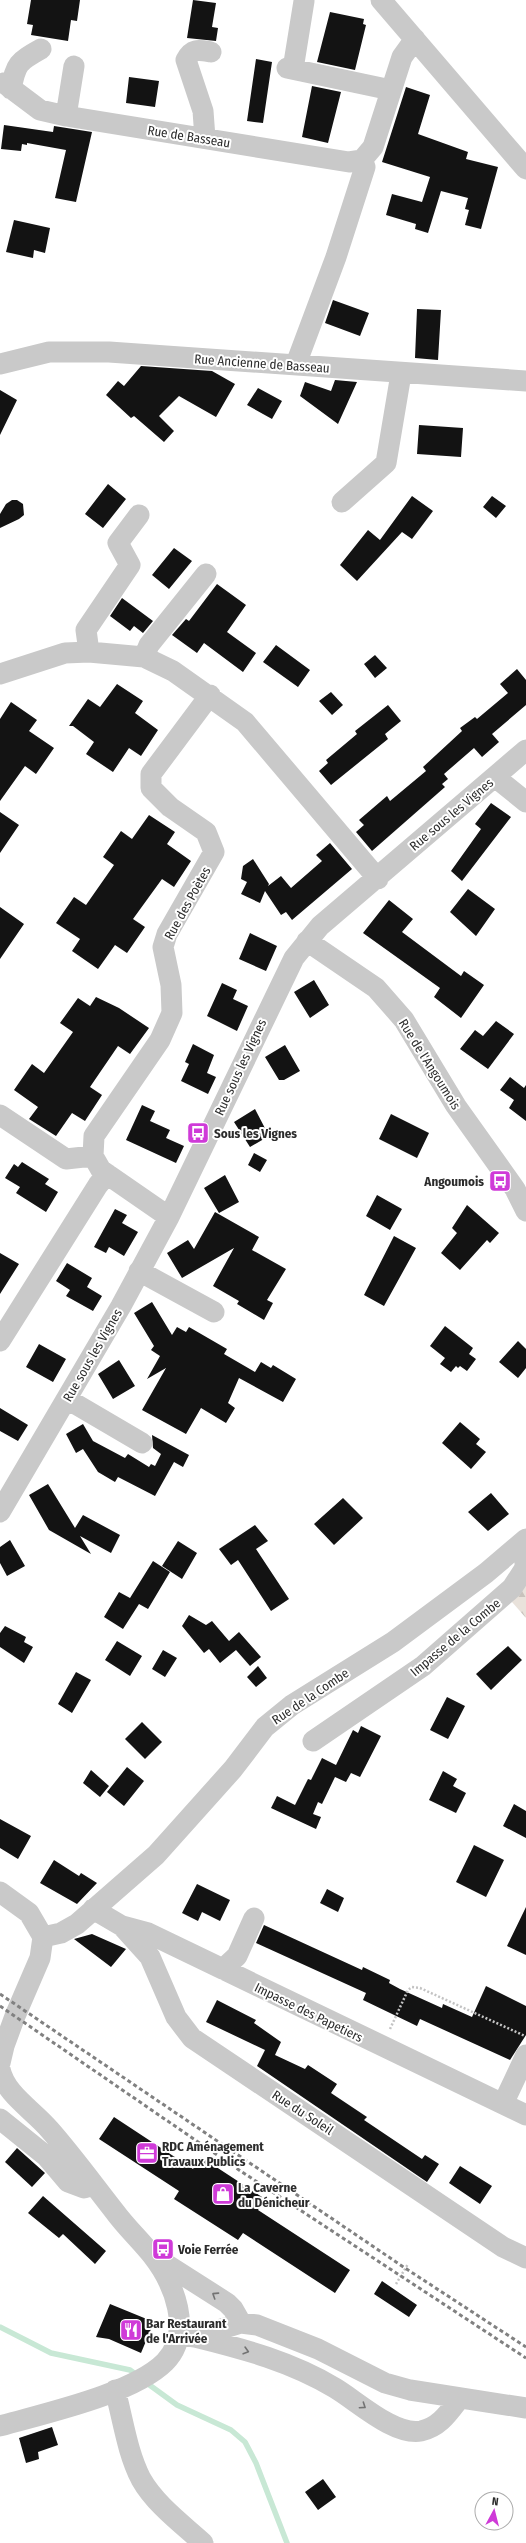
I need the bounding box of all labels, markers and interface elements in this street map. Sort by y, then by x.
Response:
street label: Rue de Basseau [146,123,231,150]
street label: Rue Ancienne de Basseau [194,351,330,376]
street label: Rue sous les Vignes [407,775,496,854]
street label: Rue des Poètes [161,864,214,942]
street label: Rue sous les Vignes [212,1016,269,1118]
street label: Rue de l'Angoumois [396,1016,464,1113]
bus stop icon: Sous les Vignes [185,1120,211,1146]
place label: Sous les Vignes [214,1126,297,1141]
bus stop icon: Angoumois [487,1168,513,1194]
place label: Angoumois [423,1174,484,1189]
street label: Rue sous les Vignes [60,1306,125,1404]
street label: Impasse de la Combe [407,1595,503,1679]
street label: Rue de la Combe [269,1665,351,1728]
street label: Impasse des Papetiers [252,1980,366,2045]
street label: Rue du Soleil [269,2087,337,2138]
place label: RDC Aménagement Travaux Publics [162,2139,264,2169]
office icon: RDC Aménagement Travaux Publics [134,2140,160,2166]
place label: La Caverne du Dénicheur [238,2180,310,2210]
shop icon: La Caverne du Dénicheur [210,2181,236,2207]
bus stop icon: Voie Ferrée [150,2236,176,2262]
place label: Voie Ferrée [177,2242,239,2257]
one-way arrow [212,2292,219,2300]
place label: Bar Restaurant de l'Arrivée [146,2316,227,2346]
restaurant icon: Bar Restaurant de l'Arrivée [118,2317,144,2343]
one-way arrow [242,2346,249,2355]
one-way arrow [358,2401,365,2408]
north arrow [474,2491,514,2531]
text: N [491,2495,499,2508]

